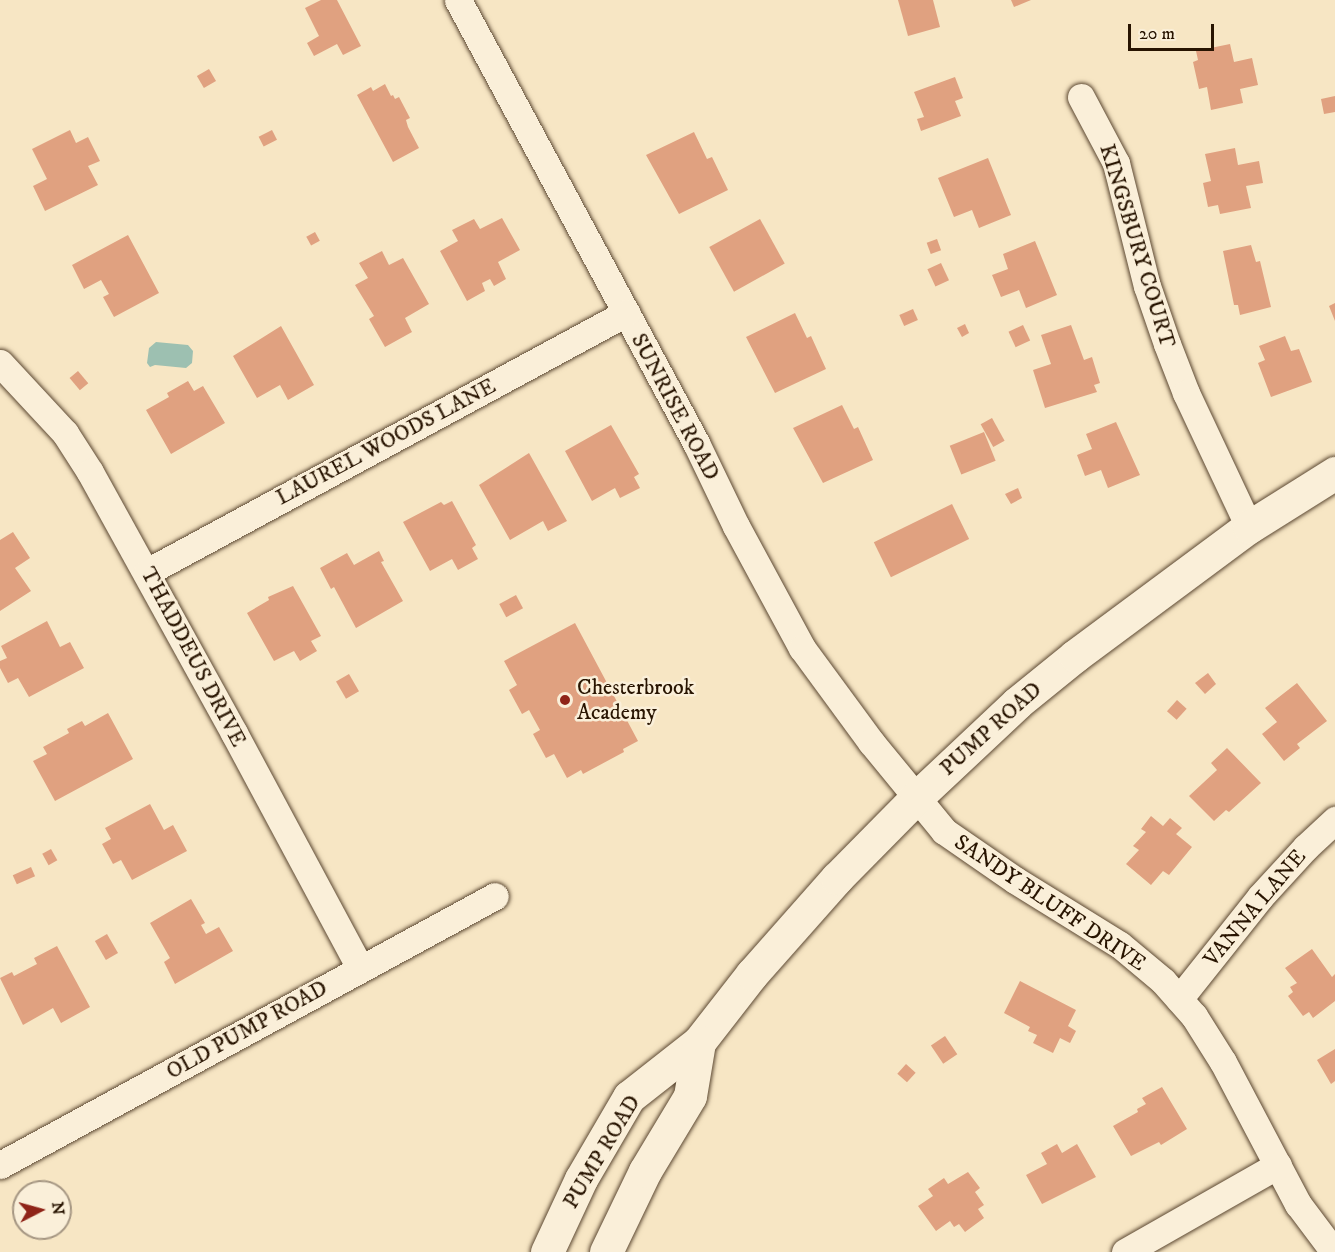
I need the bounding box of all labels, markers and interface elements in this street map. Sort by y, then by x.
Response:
scale bar [1131,12,1216,50]
text: 20 m [1139,23,1175,45]
street label: KINGSBURY COURT [1093,141,1181,351]
street label: SUNRISE ROAD [625,329,725,485]
street label: LAUREL WOODS LANE [272,373,500,511]
street label: THADDEUS DRIVE [135,563,251,751]
place label: Chesterbrook Academy [577,674,695,726]
street label: PUMP ROAD [935,676,1047,782]
marker: Chesterbrook Academy [558,693,572,707]
street label: SANDY BLUFF DRIVE [949,829,1151,977]
street label: VANNA LANE [1198,844,1312,972]
street label: OLD PUMP ROAD [162,975,332,1085]
street label: PUMP ROAD [558,1090,646,1214]
north arrow [12,1180,72,1240]
text: N [47,1201,69,1216]

